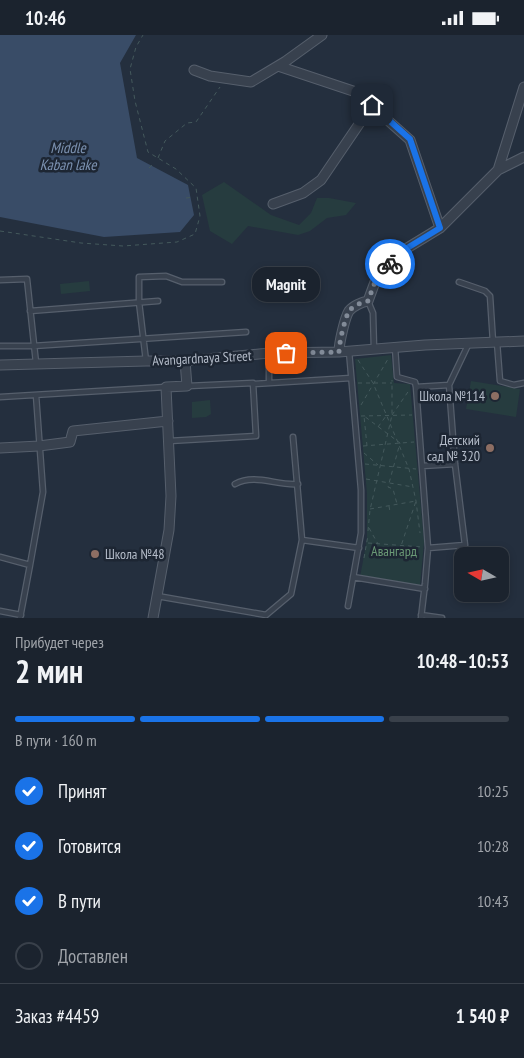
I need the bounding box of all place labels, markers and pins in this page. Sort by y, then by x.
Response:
pin [351,84,393,126]
callout: Magnit [252,268,320,303]
pin [265,332,307,374]
place label: Школа №114 [419,387,486,405]
marker: Школа №114 [489,390,501,402]
place label: Детский сад № 320 [427,431,480,465]
marker: Детский сад № 320 [484,442,496,454]
place label: Школа №48 [105,545,165,563]
marker: Школа №48 [89,548,101,560]

